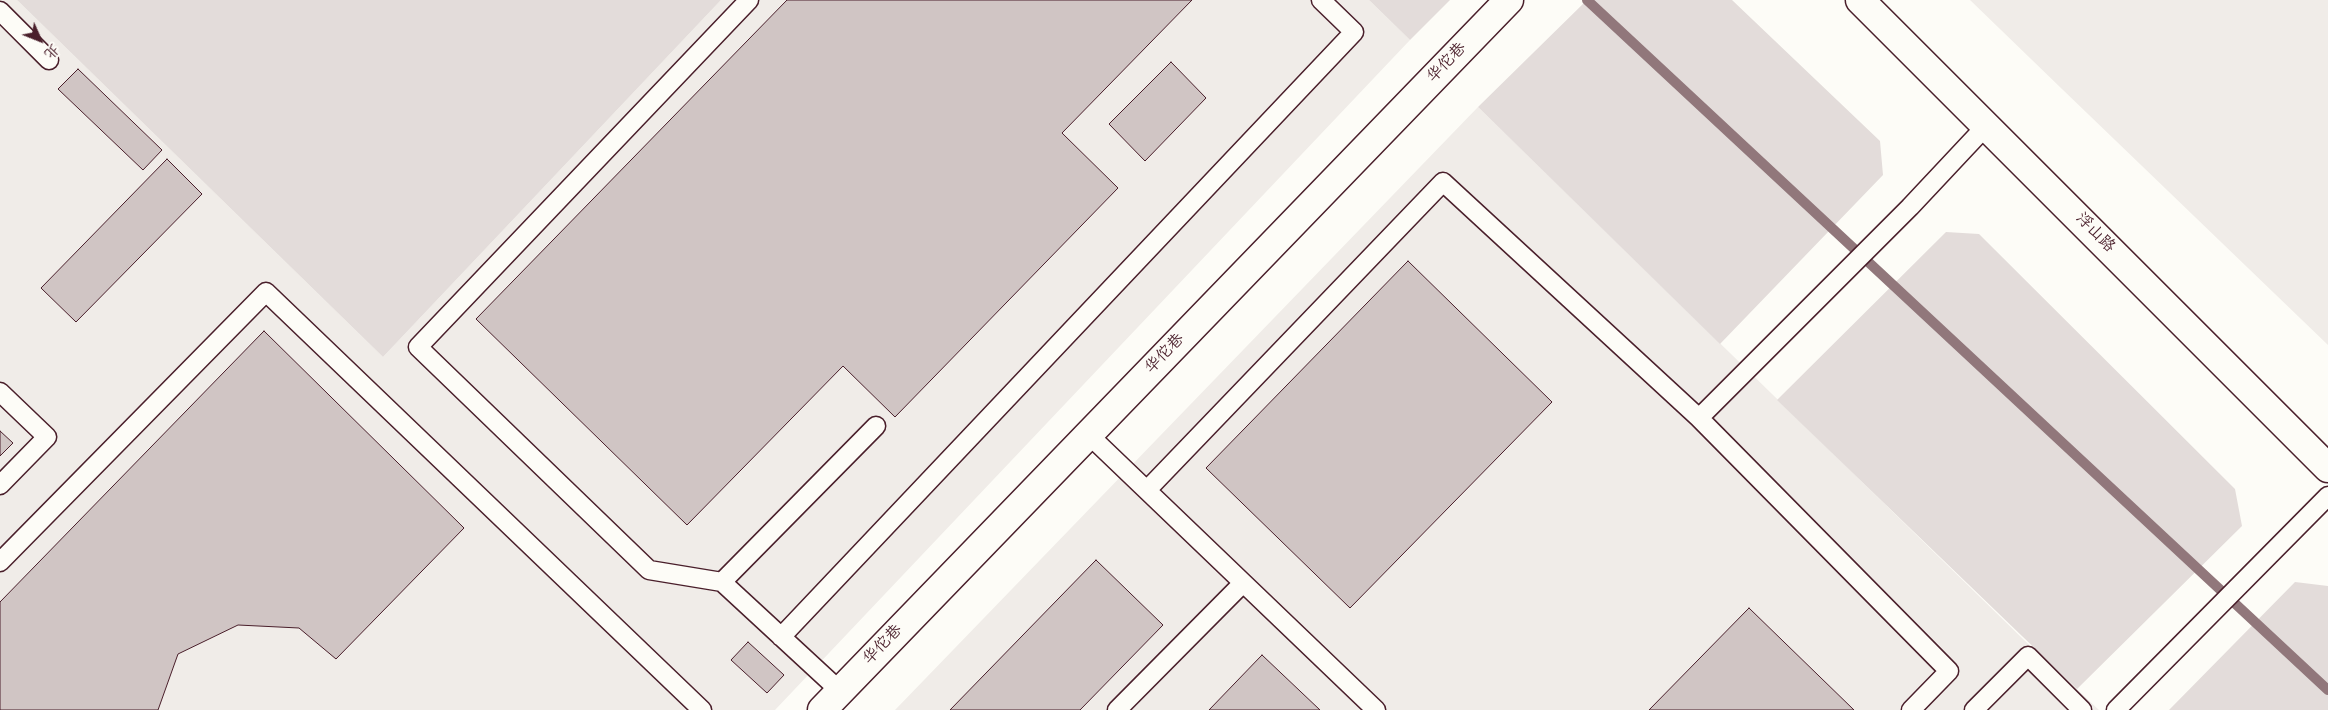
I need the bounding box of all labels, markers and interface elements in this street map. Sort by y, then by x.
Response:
north arrow [15,15,65,65]
text: 北 [39,38,63,62]
street label: 华佗巷 [1424,40,1472,88]
street label: 浮山路 [2070,210,2118,258]
street label: 华佗巷 [1142,331,1190,379]
street label: 华佗巷 [860,622,908,670]

